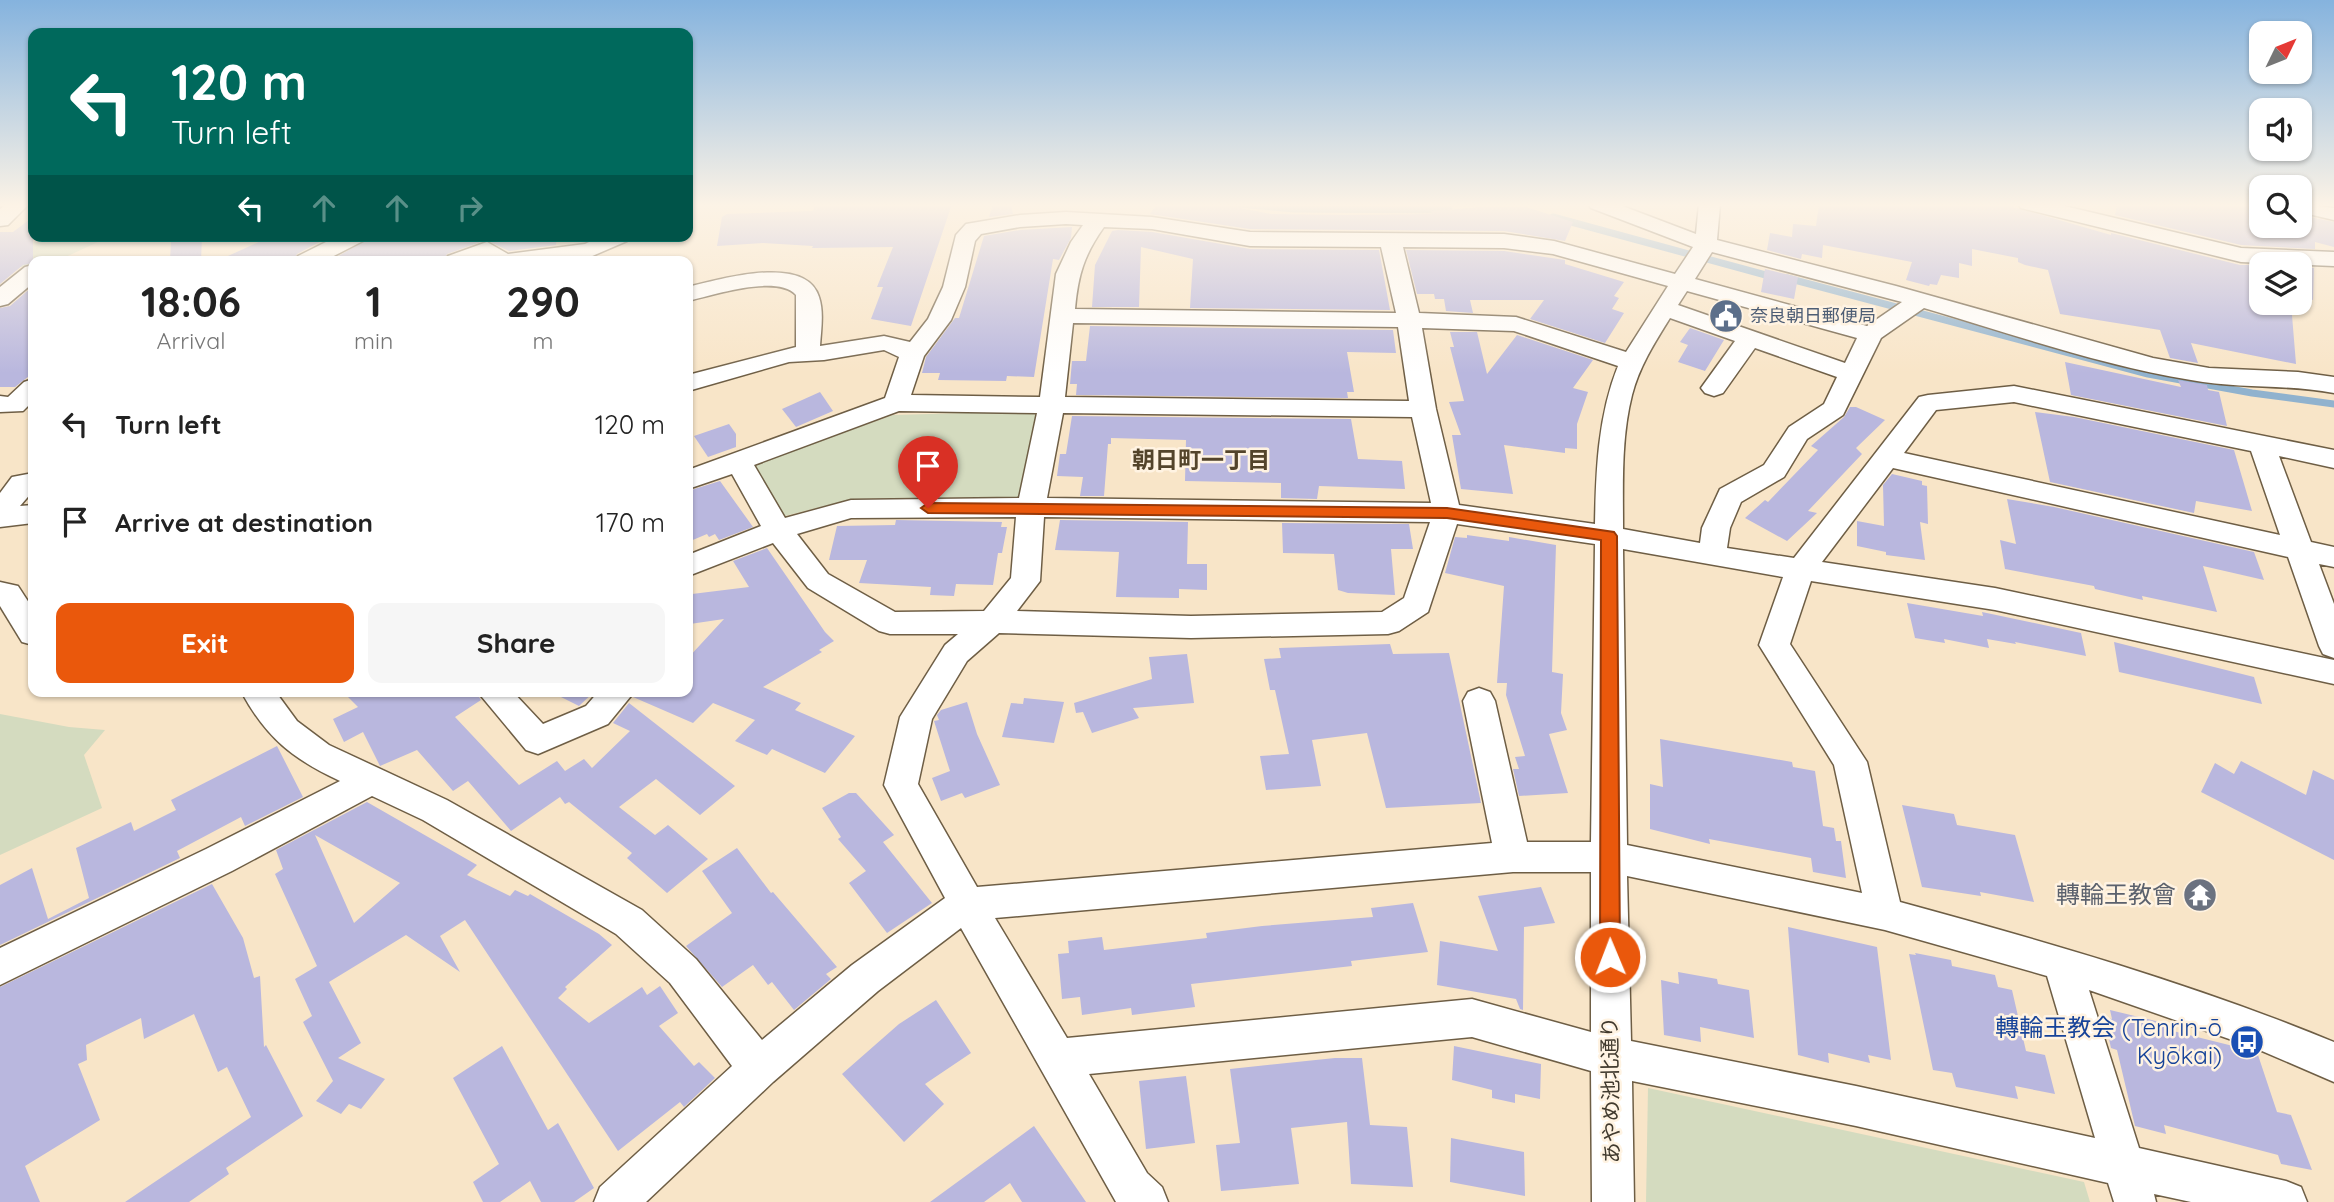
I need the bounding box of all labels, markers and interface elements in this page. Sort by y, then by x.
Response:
north arrow [2249,21,2312,84]
map controls [2249,21,2312,315]
text: 120 m [171,51,307,112]
icon: left [56,56,147,147]
button: sound [2249,98,2312,161]
text: Turn left [171,112,292,152]
button: search [2249,175,2312,238]
icon: left [232,189,270,227]
icon: ahead [305,189,343,227]
icon: ahead [378,189,416,227]
icon: right [451,189,489,227]
button: layers [2249,252,2312,315]
text: 18:06 [141,275,241,328]
text: 1 [365,275,382,328]
text: 290 [506,275,580,328]
public building icon: 奈良朝日郵便局 [1707,297,1745,335]
place label: 奈良朝日郵便局 [1750,304,1876,327]
text: Arrival [157,326,225,355]
text: min [354,326,393,355]
text: m [533,326,554,355]
icon: left [56,405,94,443]
text: Turn left [115,408,222,441]
text: 120 m [595,408,665,441]
pin [898,436,958,508]
district label: 朝日町一丁目 [1132,445,1270,474]
icon: arrive [909,447,947,485]
icon: arrive [56,503,94,541]
text: Arrive at destination [115,506,373,539]
text: 170 m [596,506,665,539]
button: Exit [56,603,354,683]
button: Share [368,603,665,683]
temple icon: 轉輪王教會 [2181,876,2219,914]
place label: 轉輪王教會 [2056,879,2176,909]
position arrow [1573,920,1647,994]
place label: 轉輪王教会 (Tenrin-ō Kyōkai) [1995,1012,2222,1070]
street label: あやめ池北通り [1596,1016,1624,1164]
bus stop icon: 轉輪王教会 (Tenrin-ō Kyōkai) [2228,1023,2266,1061]

